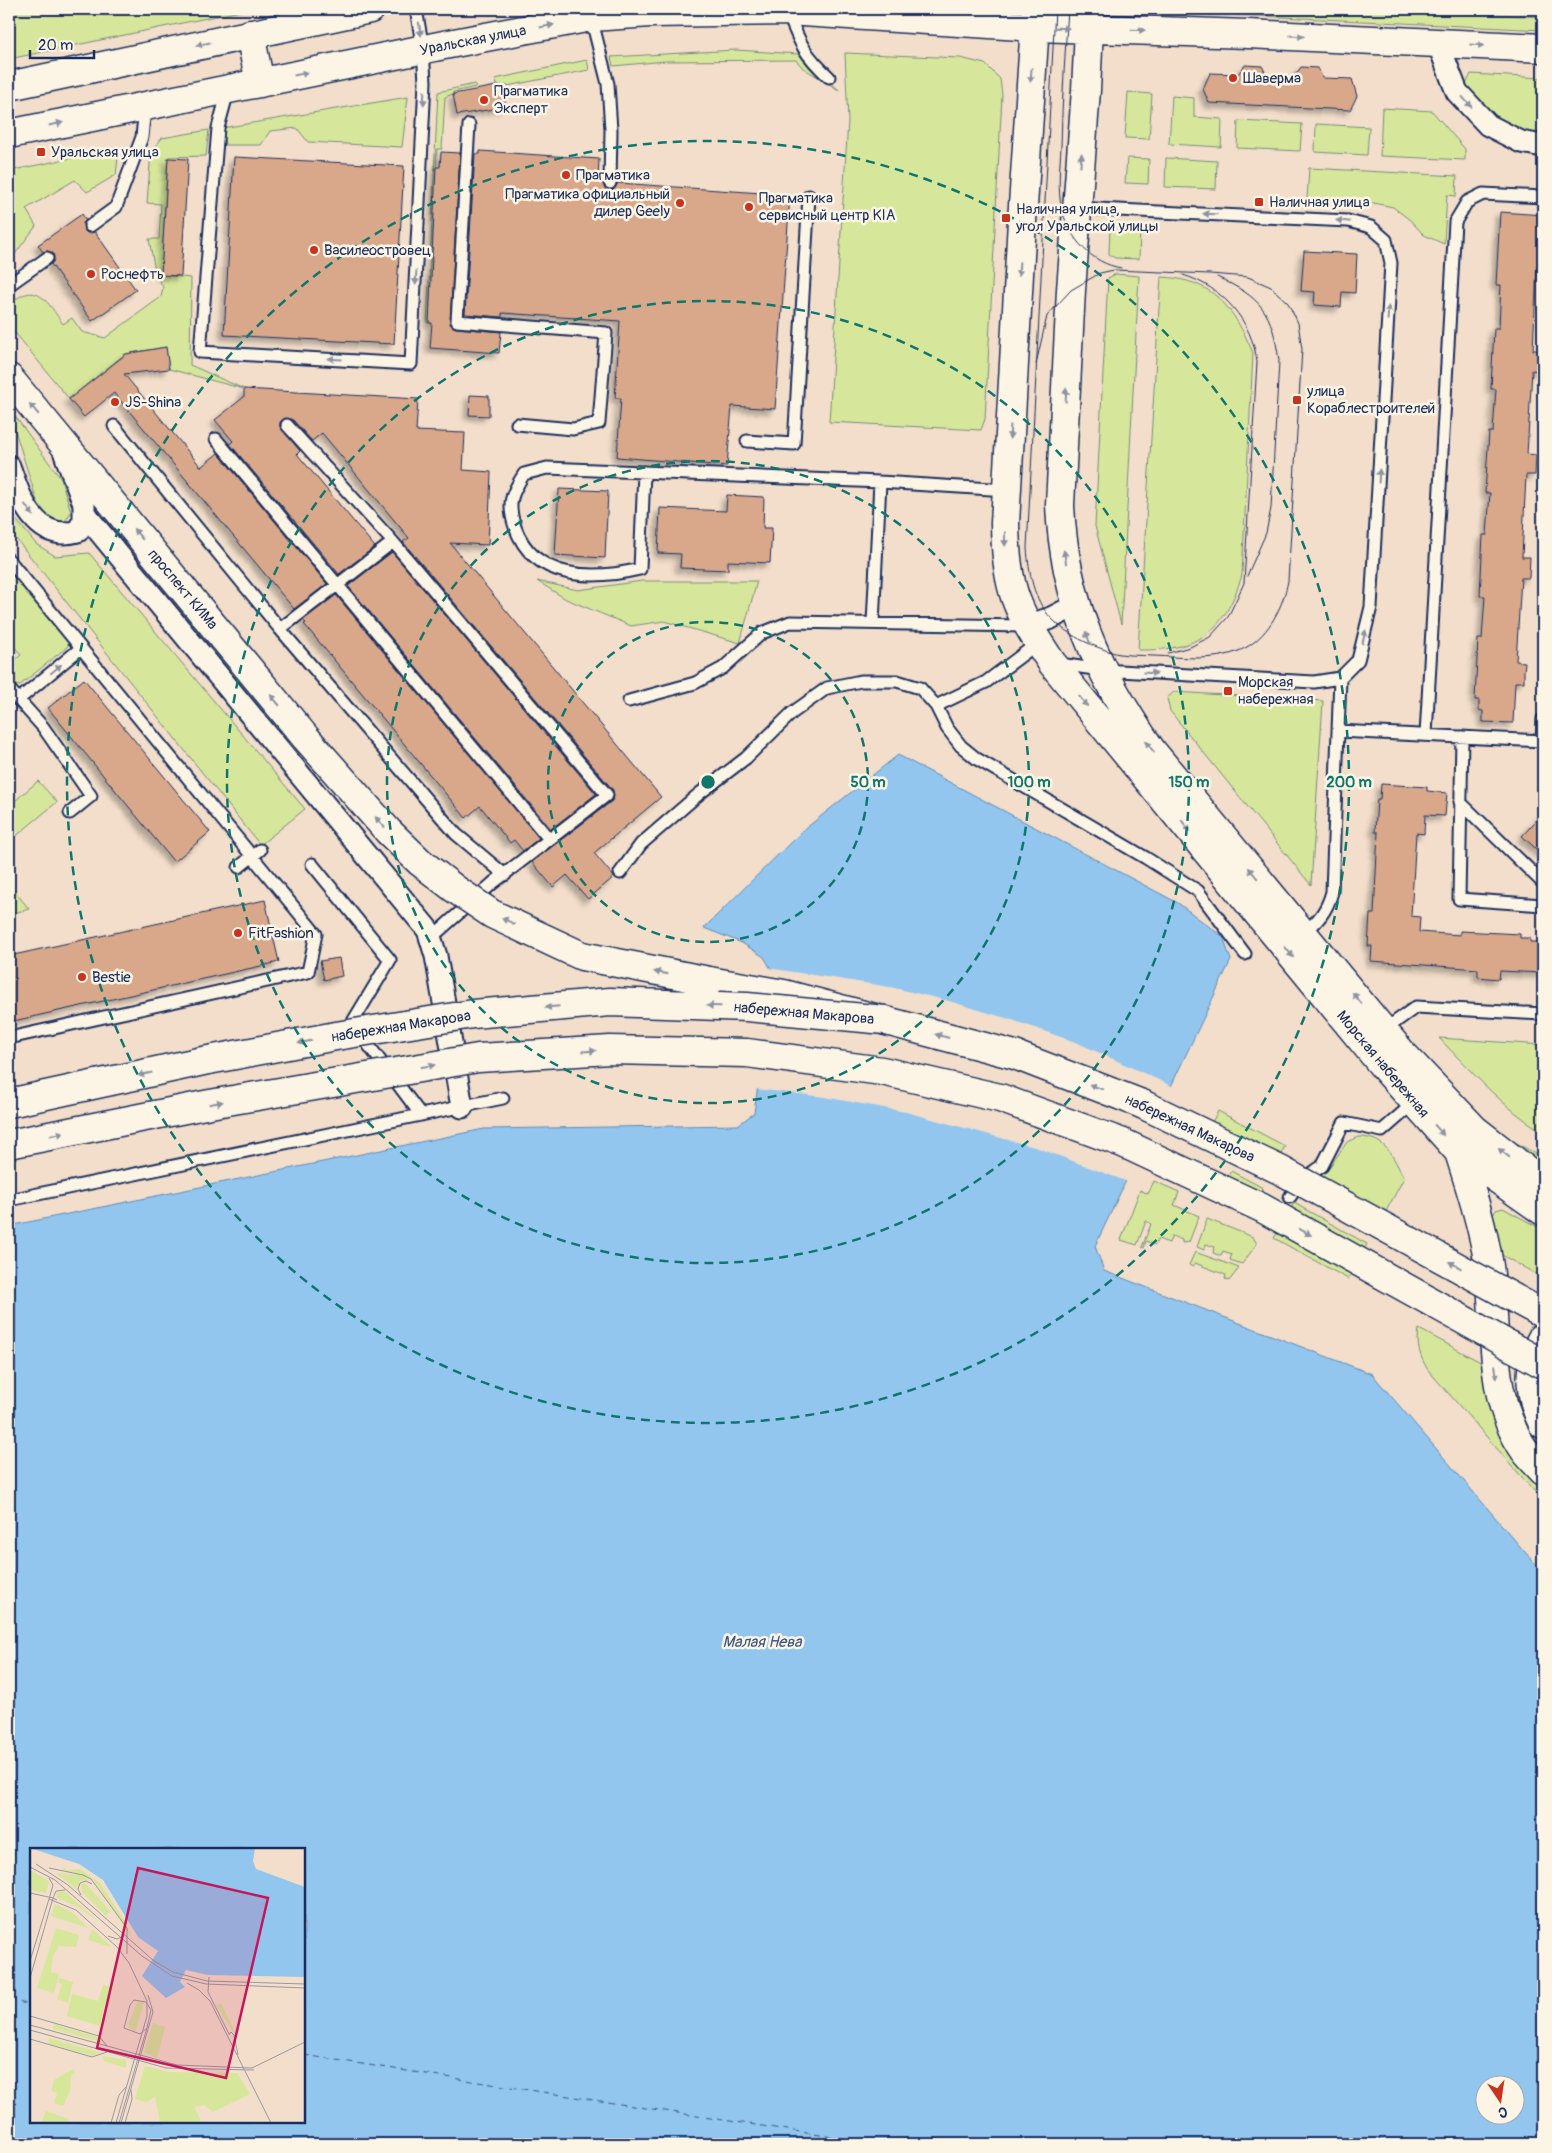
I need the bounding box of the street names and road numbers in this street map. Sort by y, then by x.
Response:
street label: Уральская улица [418,21,528,60]
street label: проспект КИМа [143,545,222,633]
street label: набережная Макарова [733,998,875,1029]
street label: набережная Макарова [330,1006,472,1047]
street label: Морская набережная [1332,1007,1433,1122]
street label: набережная Макарова [1122,1090,1258,1167]

